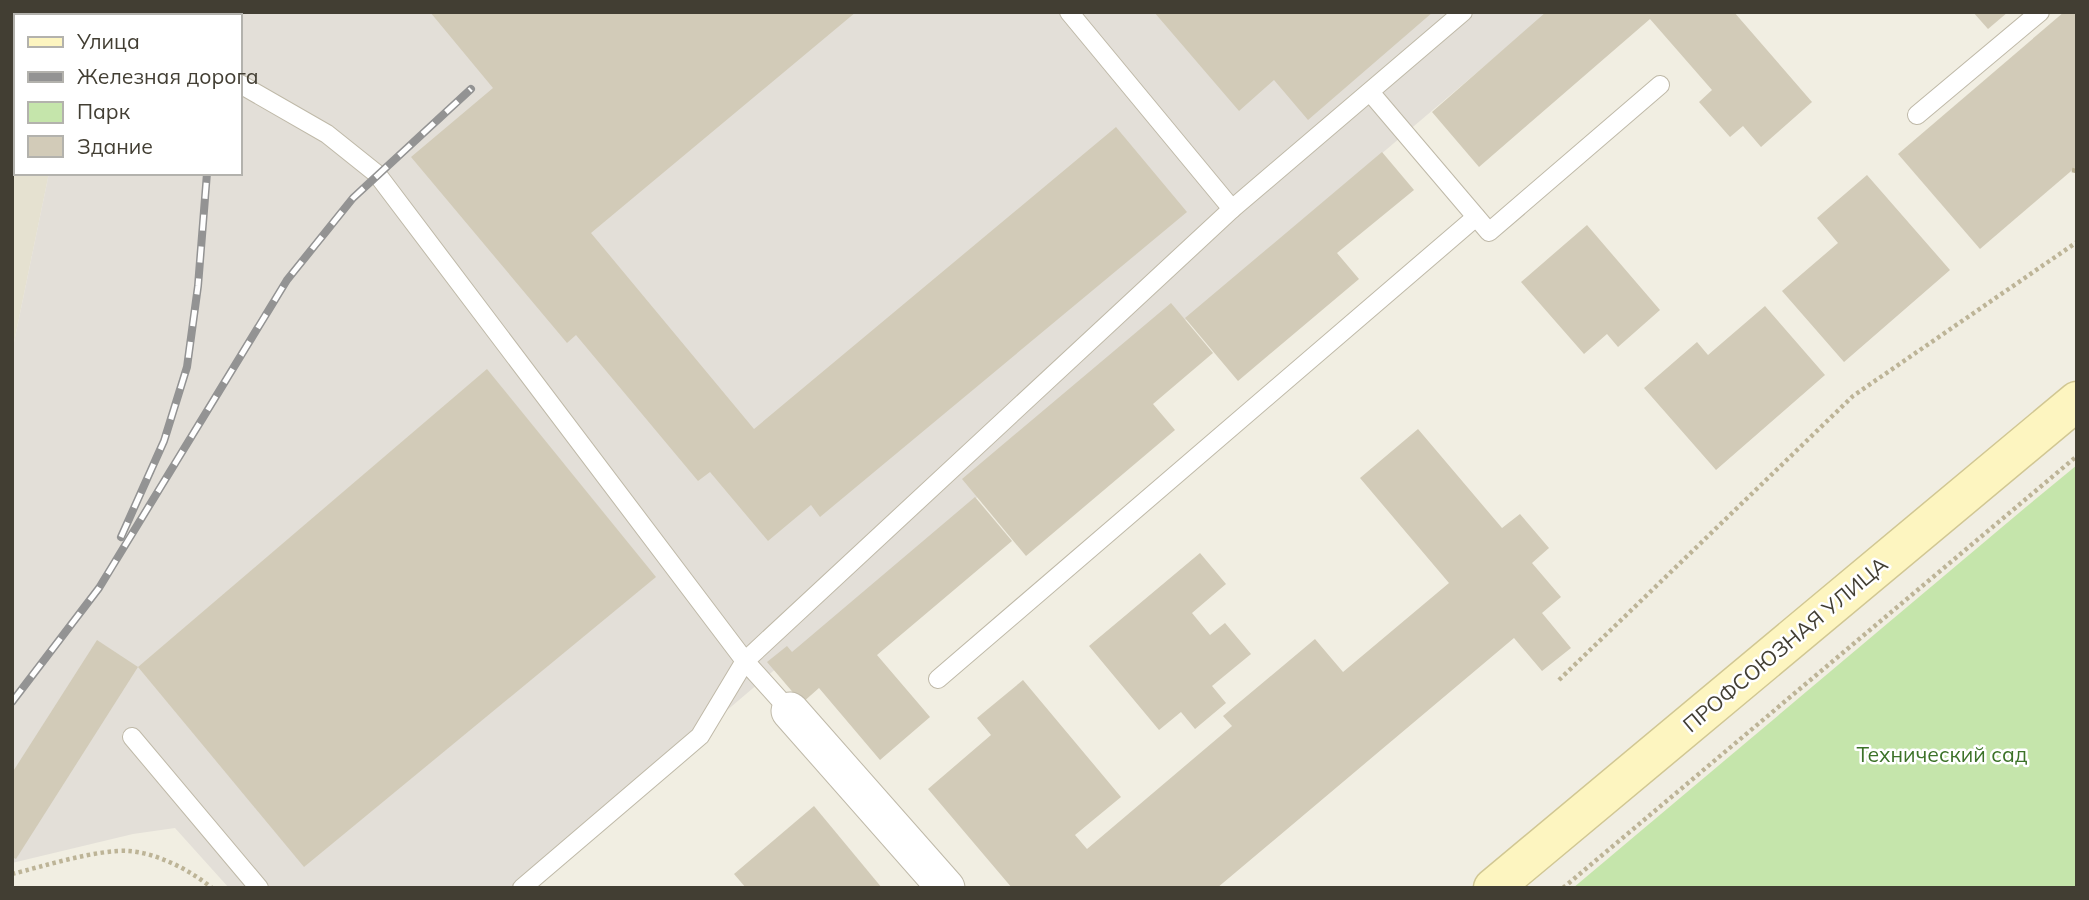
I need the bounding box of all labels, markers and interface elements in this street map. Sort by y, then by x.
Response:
legend [14,14,242,175]
text: Улица [76,28,140,54]
text: Железная дорога [77,63,259,89]
text: Парк [77,98,131,124]
text: Здание [77,133,153,159]
street label: ПРОФСОЮЗНАЯ УЛИЦА [1677,550,1893,737]
park label: Технический сад [1857,741,2028,767]

